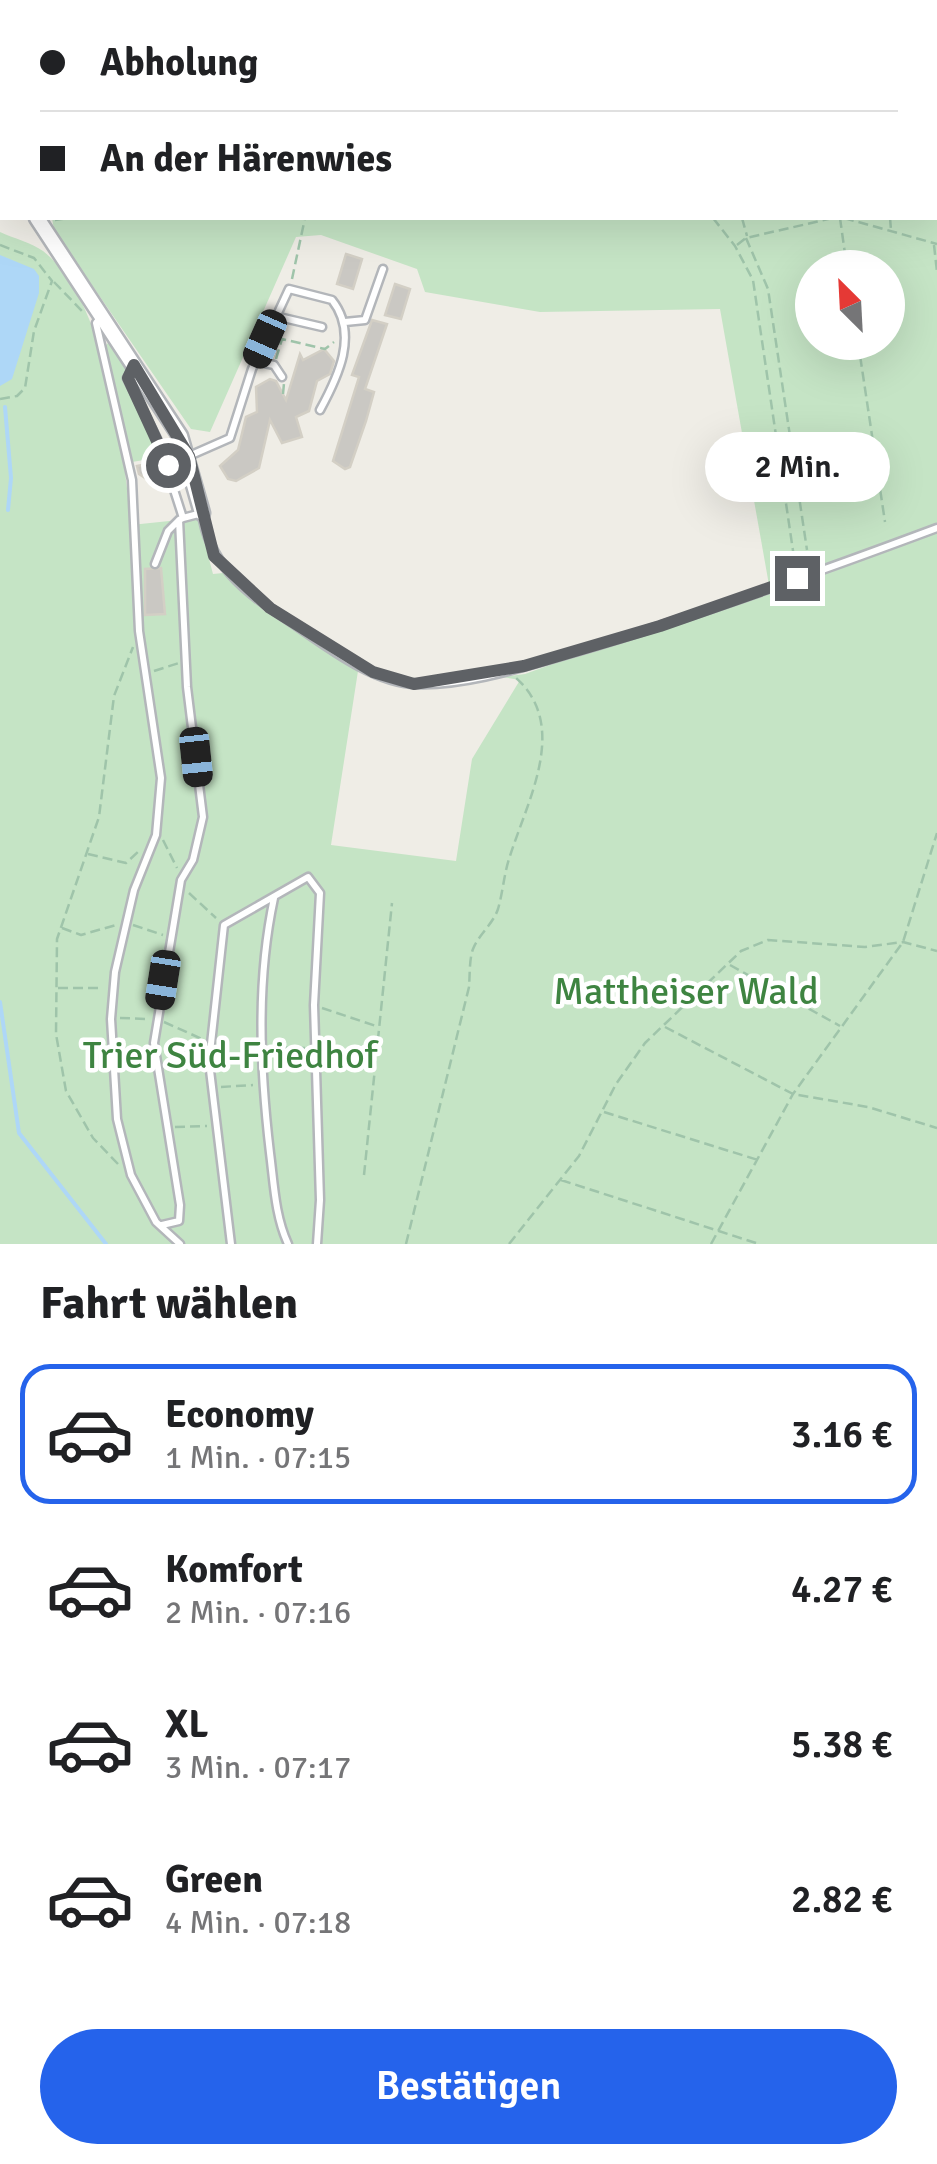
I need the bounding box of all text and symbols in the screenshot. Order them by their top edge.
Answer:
text: Abholung [100,39,258,86]
text: An der Härenwies [100,135,392,182]
north arrow [795,250,905,360]
map controls [795,250,905,360]
car [239,305,291,373]
callout: 2 Min. [704,433,890,503]
route start [146,443,191,488]
text: 2 Min. [754,447,841,486]
route end [775,556,820,601]
car [178,726,214,788]
car [143,948,183,1012]
park label: Mattheiser Wald [553,968,819,1015]
park label: Trier Süd-Friedhof [83,1032,380,1079]
text: Fahrt wählen [40,1276,298,1331]
icon: car [45,1389,135,1479]
text: Economy [165,1391,314,1438]
text: 3.16 € [791,1411,892,1458]
text: 1 Min. · 07:15 [165,1438,351,1477]
icon: car [45,1544,135,1634]
text: Komfort [165,1546,303,1593]
text: 4.27 € [791,1566,892,1613]
text: 2 Min. · 07:16 [165,1593,351,1632]
icon: car [45,1699,135,1789]
text: XL [165,1701,208,1748]
text: 5.38 € [791,1721,892,1768]
text: 3 Min. · 07:17 [165,1748,351,1787]
icon: car [45,1854,135,1944]
text: Green [165,1856,263,1903]
text: 2.82 € [791,1876,892,1923]
text: 4 Min. · 07:18 [165,1903,351,1942]
button: Bestätigen [40,2029,897,2144]

